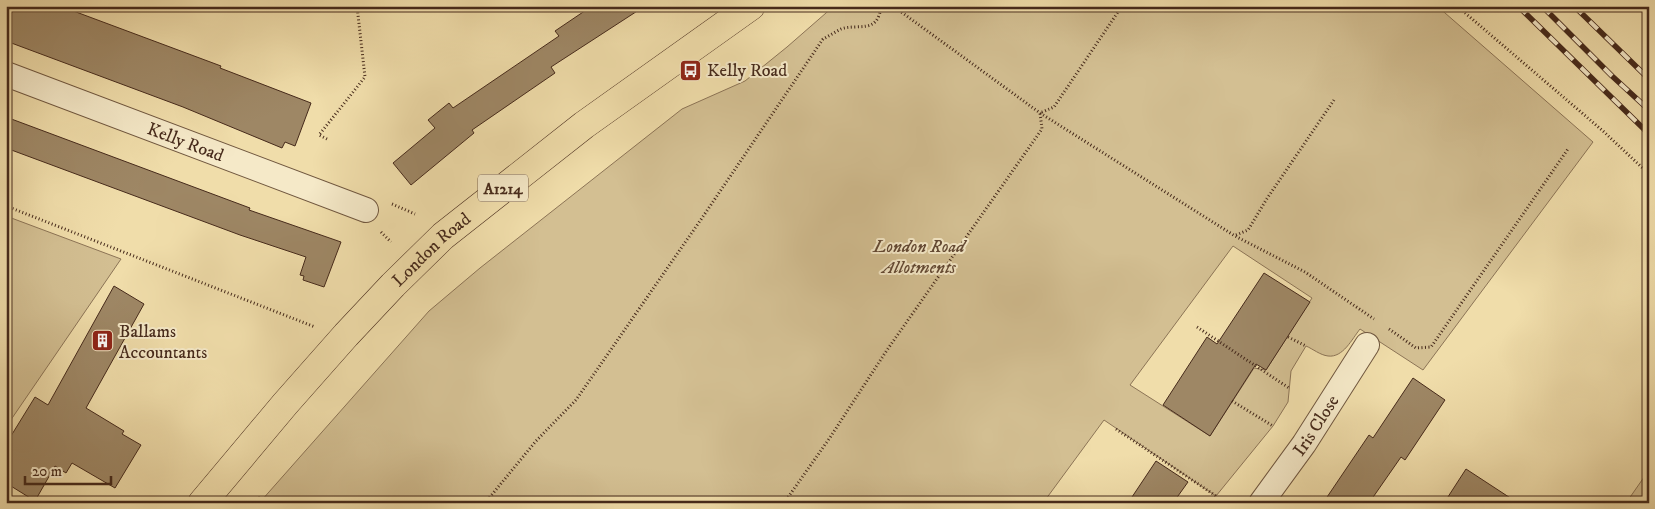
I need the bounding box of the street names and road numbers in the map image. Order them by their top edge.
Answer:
street label: Kelly Road [144,118,227,167]
road number: A1214 [478,174,528,202]
street label: London Road [388,208,475,292]
street label: Iris Close [1289,391,1344,461]

